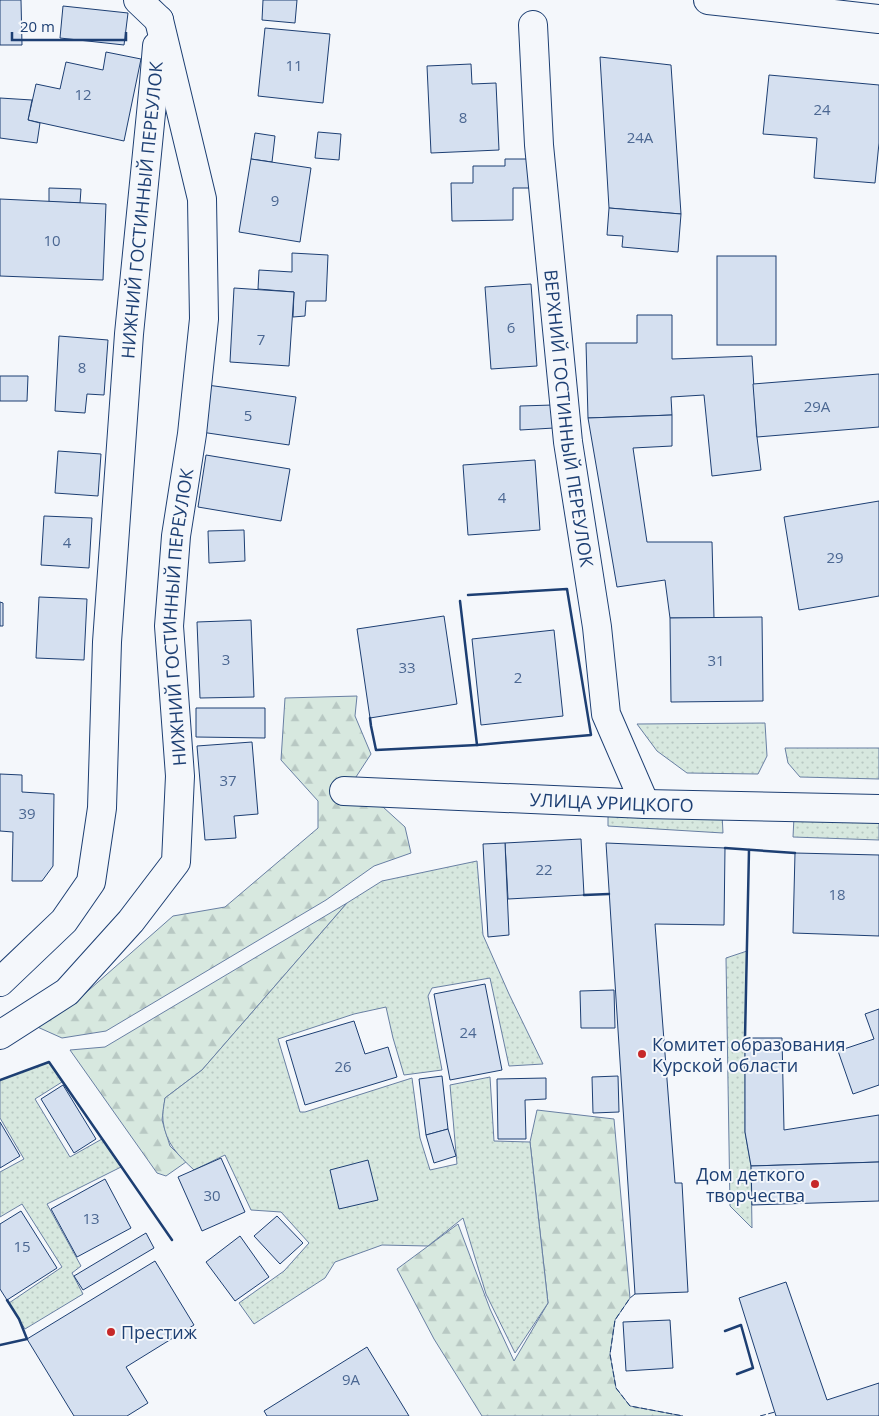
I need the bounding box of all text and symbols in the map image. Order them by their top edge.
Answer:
scale bar [12,10,126,42]
text: 20 m [20,16,55,36]
house number: 11 [285,55,303,75]
street label: НИЖНИЙ ГОСТИННЫЙ ПЕРЕУЛОК [115,60,168,360]
house number: 12 [74,84,92,104]
house number: 24 [813,99,831,119]
house number: 8 [459,107,467,127]
house number: 24А [627,127,654,147]
house number: 9 [271,190,279,210]
house number: 10 [43,230,61,250]
street label: ВЕРХНИЙ ГОСТИННЫЙ ПЕРЕУЛОК [539,268,599,569]
house number: 6 [507,317,515,337]
house number: 7 [257,329,265,349]
house number: 8 [78,357,86,377]
house number: 29А [804,396,831,416]
house number: 5 [244,405,252,425]
street label: НИЖНИЙ ГОСТИННЫЙ ПЕРЕУЛОК [157,467,198,767]
house number: 4 [498,487,507,507]
house number: 4 [63,532,72,552]
house number: 29 [826,547,844,567]
house number: 3 [222,649,230,669]
house number: 31 [707,650,725,670]
house number: 33 [398,657,416,677]
house number: 2 [514,667,522,687]
house number: 37 [219,770,237,790]
street label: УЛИЦА УРИЦКОГО [529,787,694,817]
house number: 39 [18,803,36,823]
house number: 22 [535,859,553,879]
house number: 18 [828,884,846,904]
house number: 24 [459,1022,477,1042]
place label: Комитет образования Курской области [652,1032,845,1077]
marker: Комитет образования Курской области [636,1048,648,1060]
house number: 26 [334,1056,352,1076]
place label: Дом деткого творчества [696,1162,805,1207]
marker: Дом деткого творчества [809,1178,821,1190]
house number: 30 [203,1185,221,1205]
house number: 13 [82,1208,100,1228]
house number: 15 [13,1236,31,1256]
place label: Престиж [121,1320,198,1344]
marker: Престиж [105,1326,117,1338]
house number: 9А [342,1369,361,1389]

